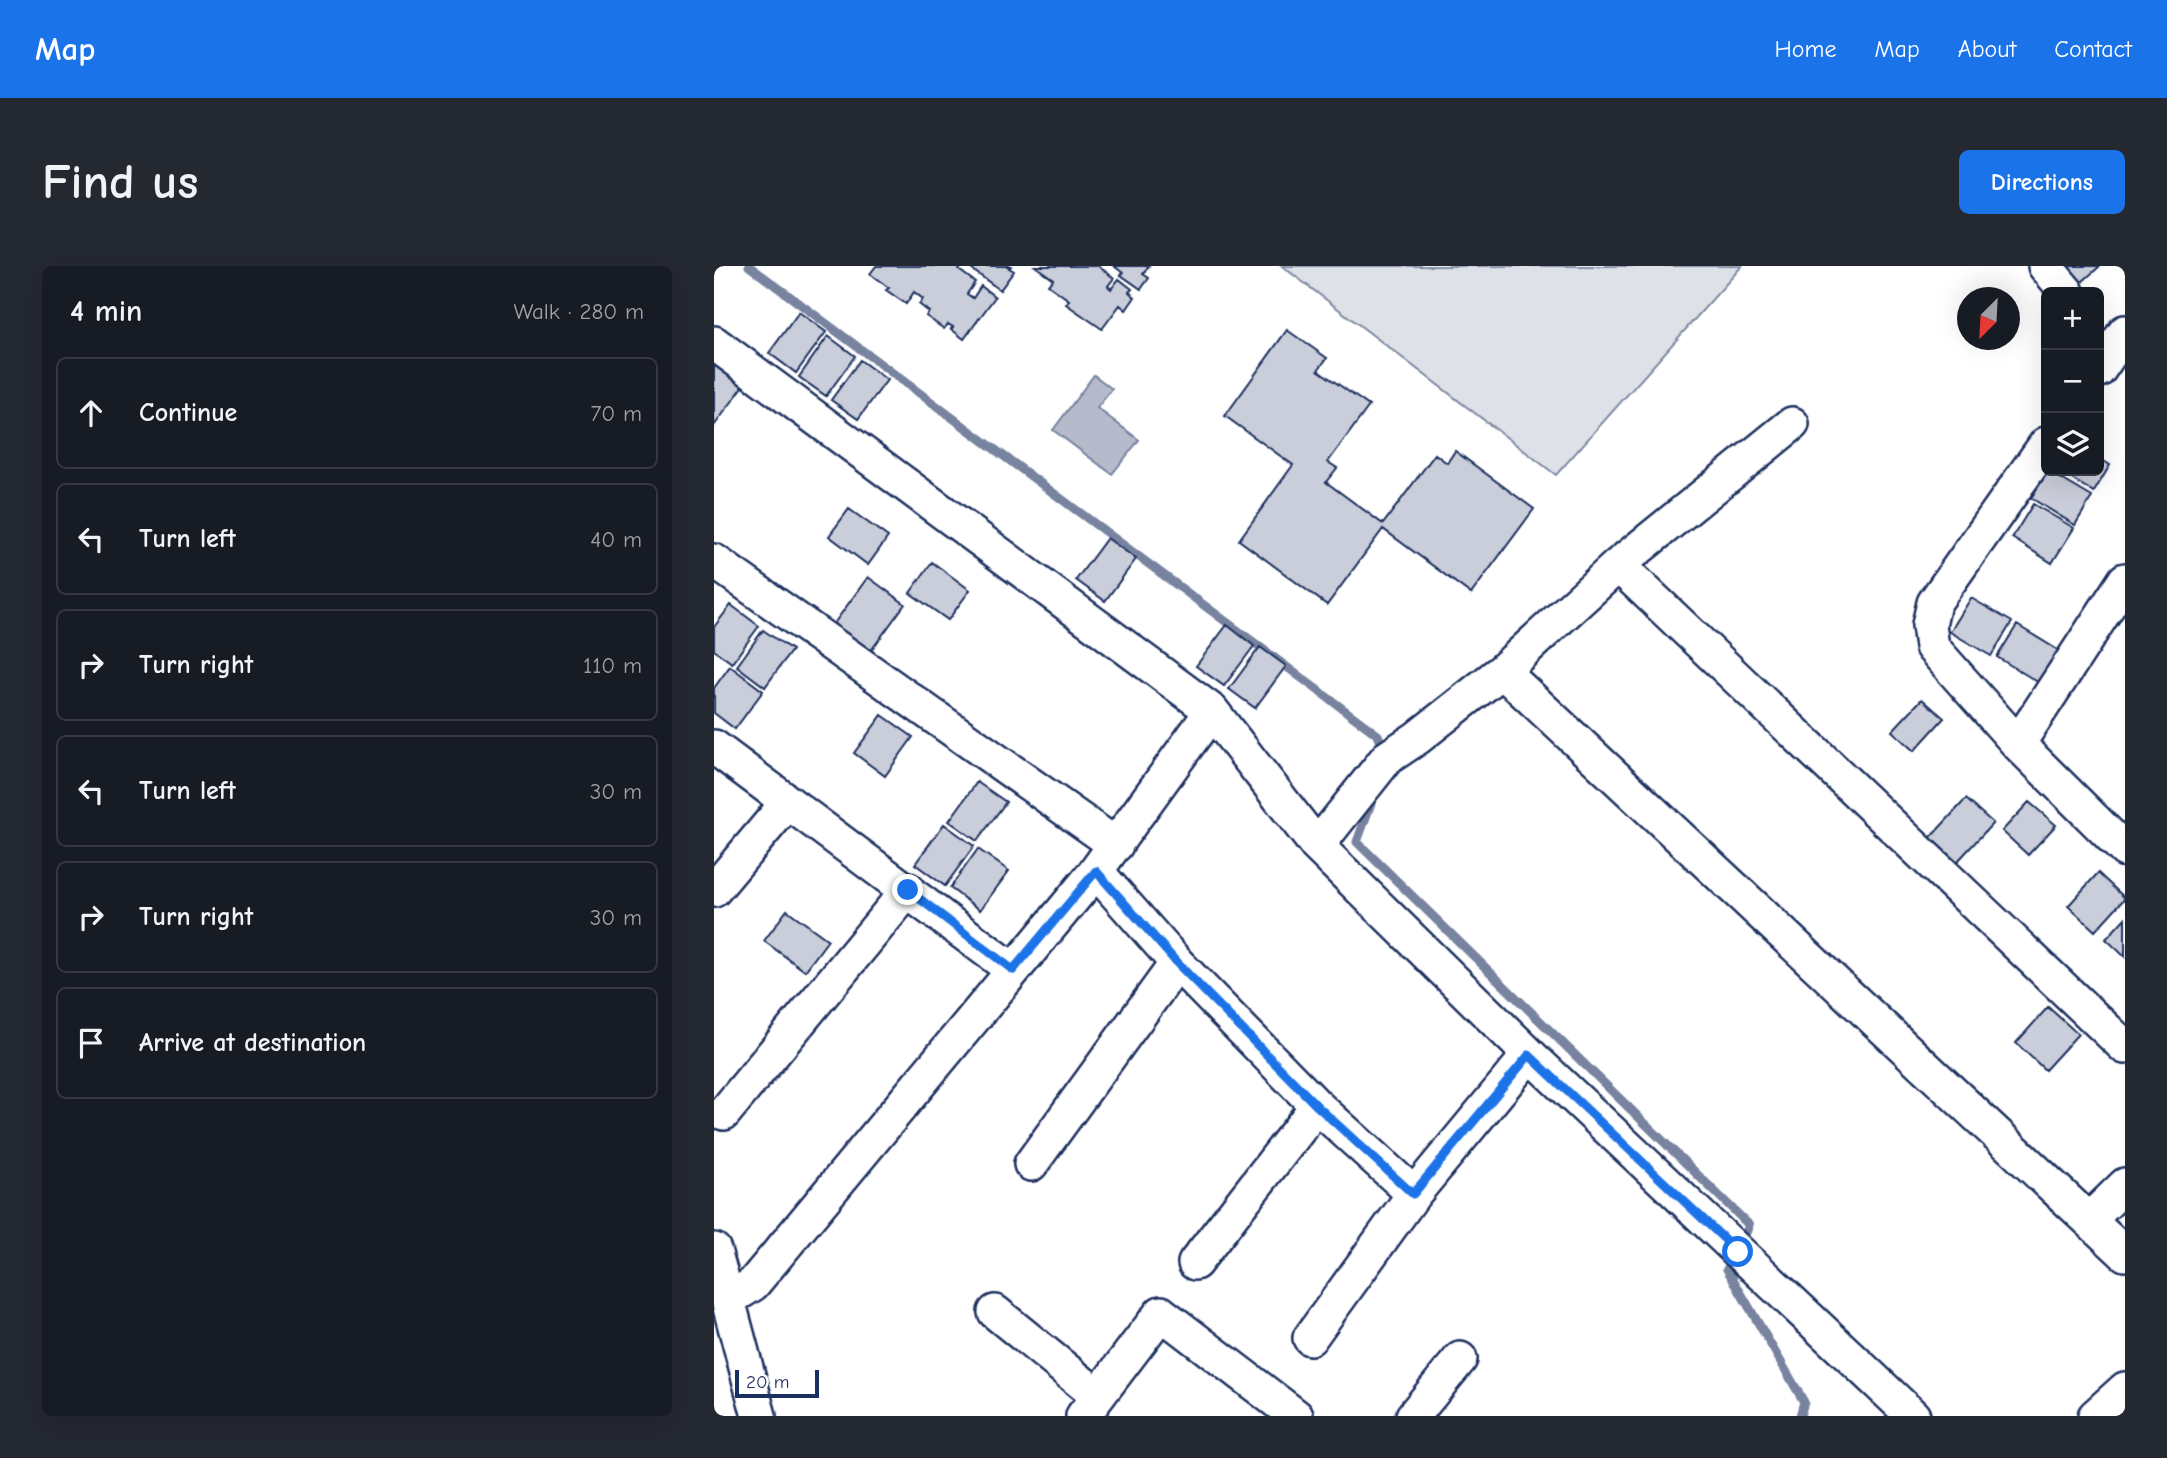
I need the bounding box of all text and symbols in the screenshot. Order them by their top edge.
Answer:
text: Map [35,30,96,68]
text: Home [1775,35,1836,63]
text: Map [1874,35,1920,63]
text: About [1958,35,2016,63]
text: Contact [2054,35,2132,63]
button: Directions [1959,150,2125,214]
text: Find us [42,154,198,210]
north arrow [1957,287,2020,350]
map controls [2041,287,2104,476]
button: + [2041,287,2104,350]
text: 4 min [70,294,142,329]
text: Walk · 280 m [514,298,644,325]
button: − [2041,350,2104,413]
icon: ahead [72,394,110,432]
text: Continue [139,398,237,428]
text: 70 m [590,400,642,427]
button: layers [2041,413,2104,476]
icon: left [72,520,110,558]
text: Turn left [139,524,236,554]
text: 40 m [590,526,642,553]
icon: right [72,646,110,684]
text: Turn right [139,650,253,680]
text: 110 m [583,652,642,679]
icon: left [72,772,110,810]
text: Turn left [139,776,236,806]
text: 30 m [590,778,642,805]
route end [892,874,923,905]
icon: right [72,898,110,936]
text: Turn right [139,902,253,932]
text: 30 m [590,904,642,931]
icon: arrive [72,1024,110,1062]
text: Arrive at destination [139,1028,366,1058]
route start [1722,1236,1753,1267]
scale bar [735,1367,819,1399]
text: 20 m [746,1371,790,1393]

